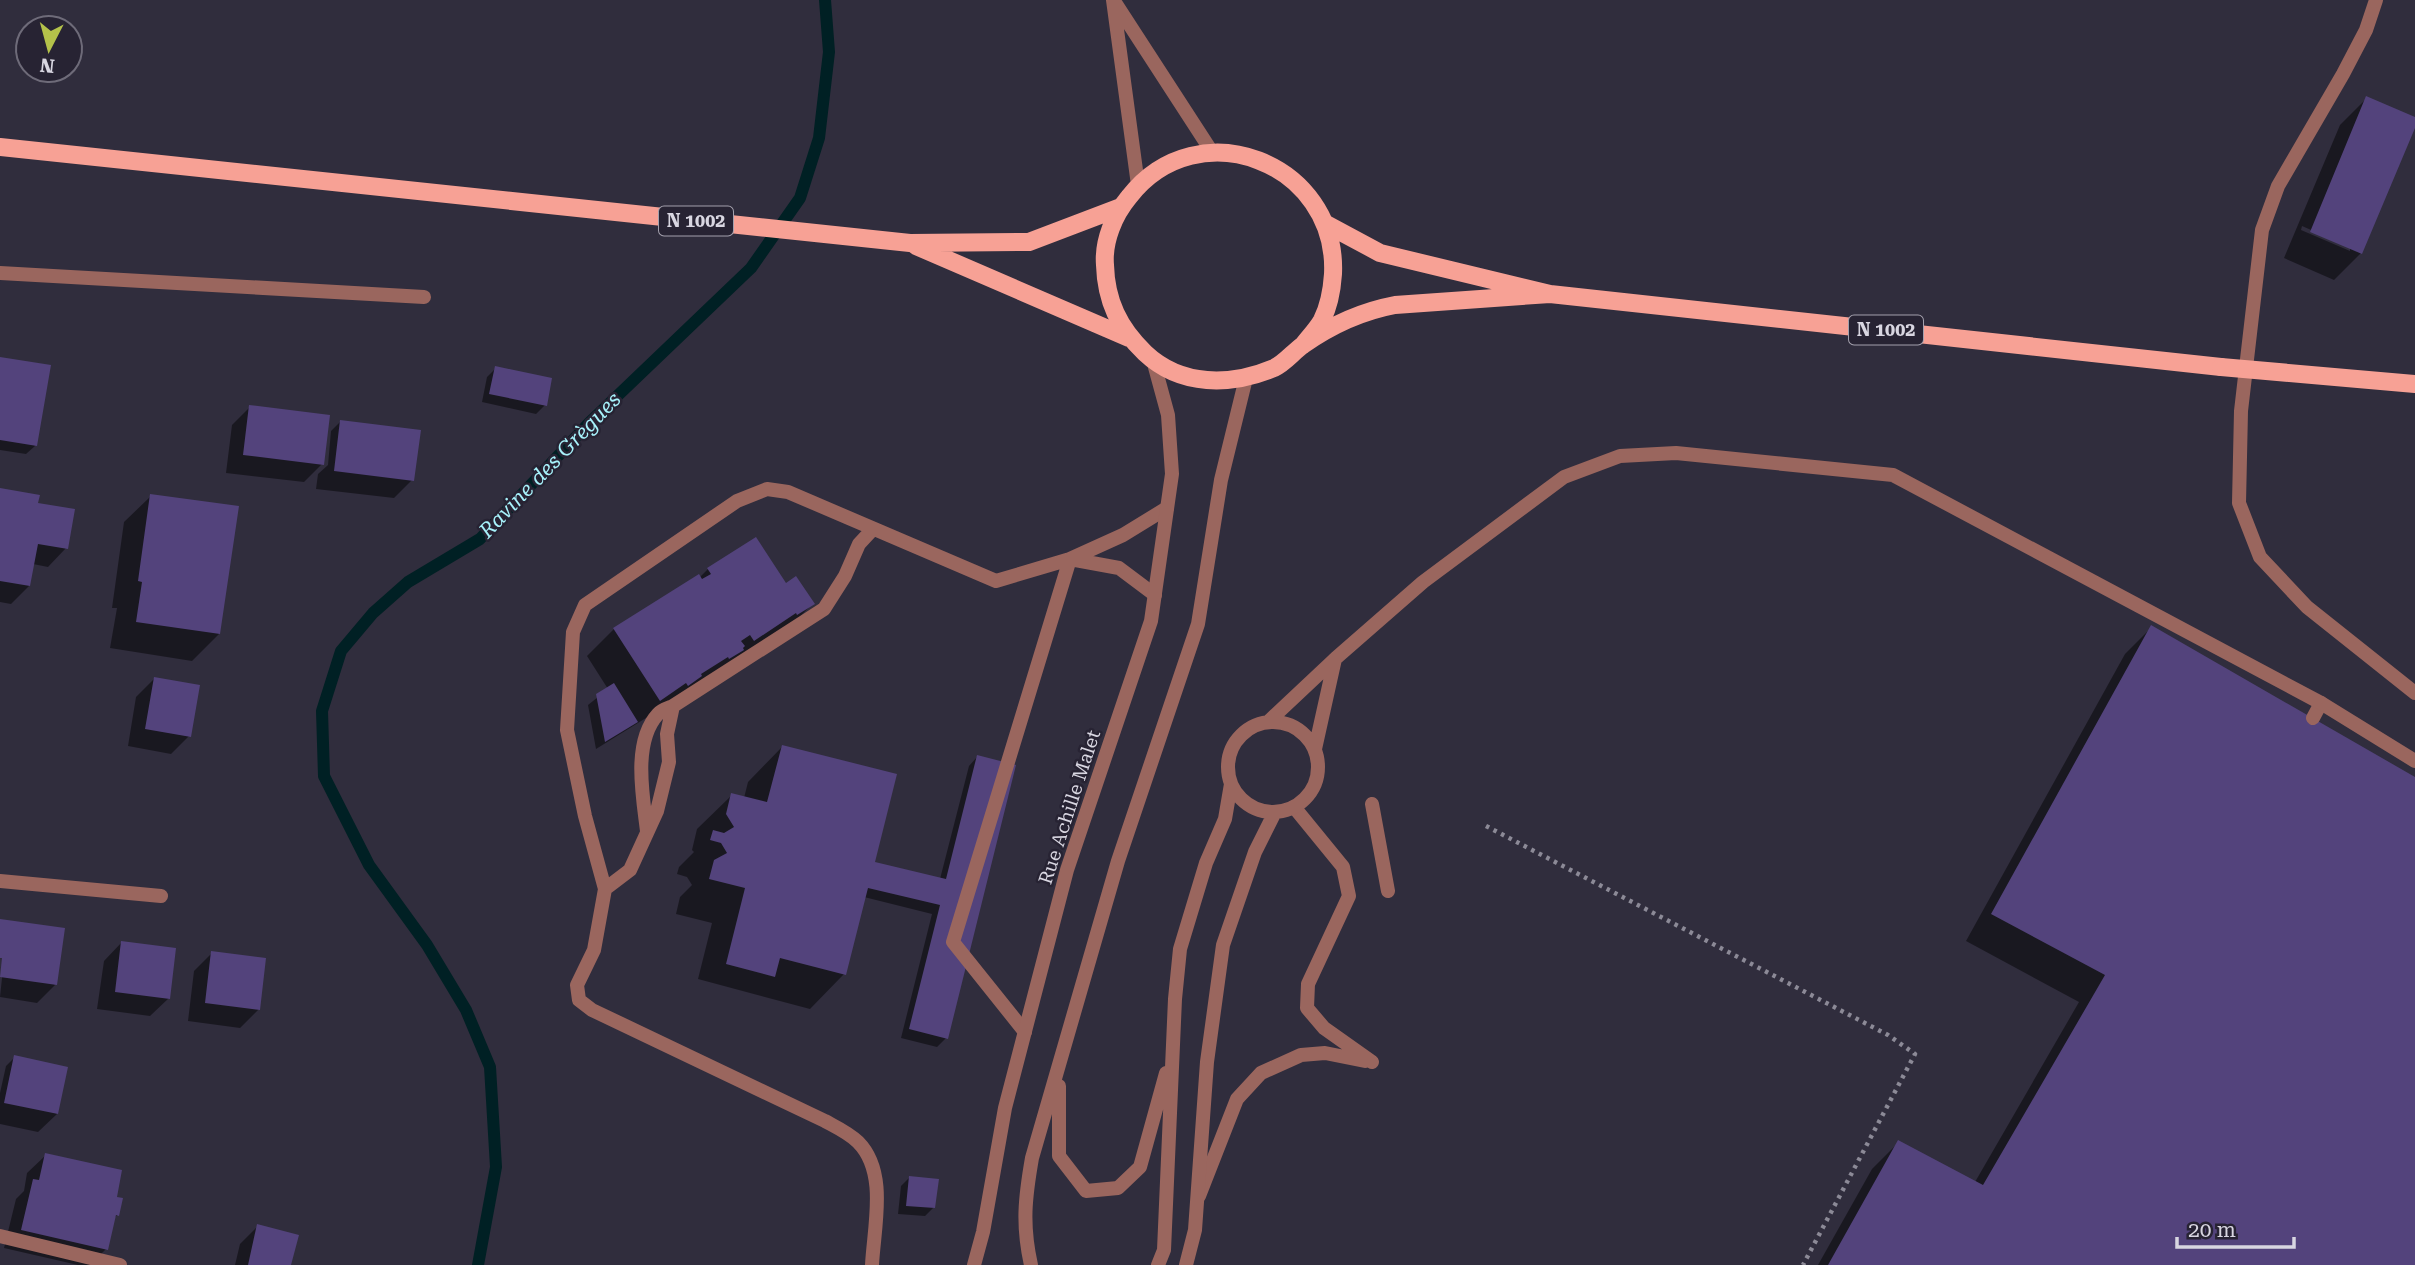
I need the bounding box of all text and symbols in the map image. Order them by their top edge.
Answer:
north arrow [14,14,84,84]
text: N [38,53,56,78]
road number: N 1002 [659,206,733,236]
road number: N 1002 [1849,316,1923,344]
water label: Ravine des Grègues [474,387,626,544]
street label: Rue Achille Malet [1034,727,1105,887]
scale bar [2177,1206,2294,1250]
text: 20 m [2188,1218,2236,1242]

